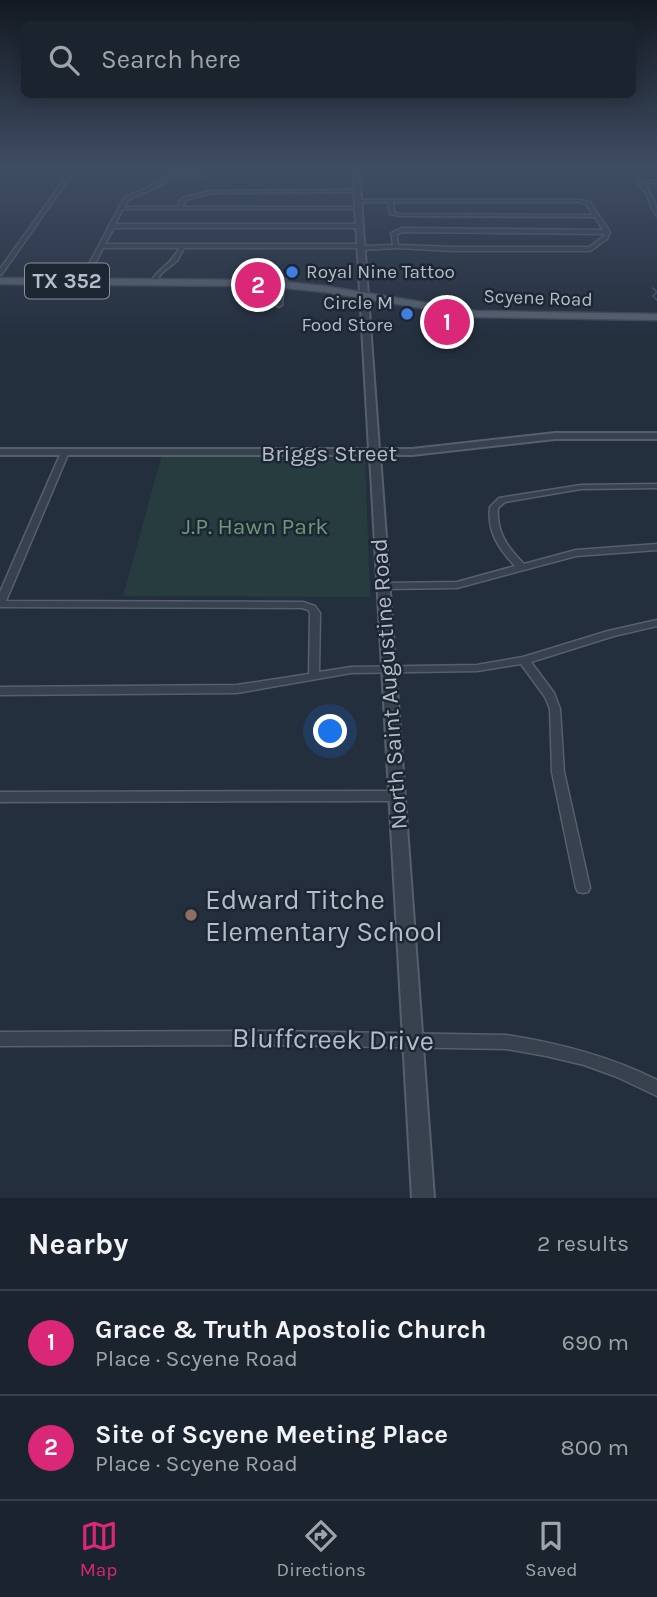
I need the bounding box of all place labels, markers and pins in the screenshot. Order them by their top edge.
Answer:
pin: 2 [235,259,281,311]
place label: Royal Nine Tattoo [306,261,455,283]
marker: Royal Nine Tattoo [284,264,300,280]
place label: Circle M Food Store [301,292,393,336]
pin: 1 [424,296,470,348]
marker: Circle M Food Store [399,306,415,322]
place label: Edward Titche Elementary School [205,883,443,948]
marker: Edward Titche Elementary School [183,907,199,923]

